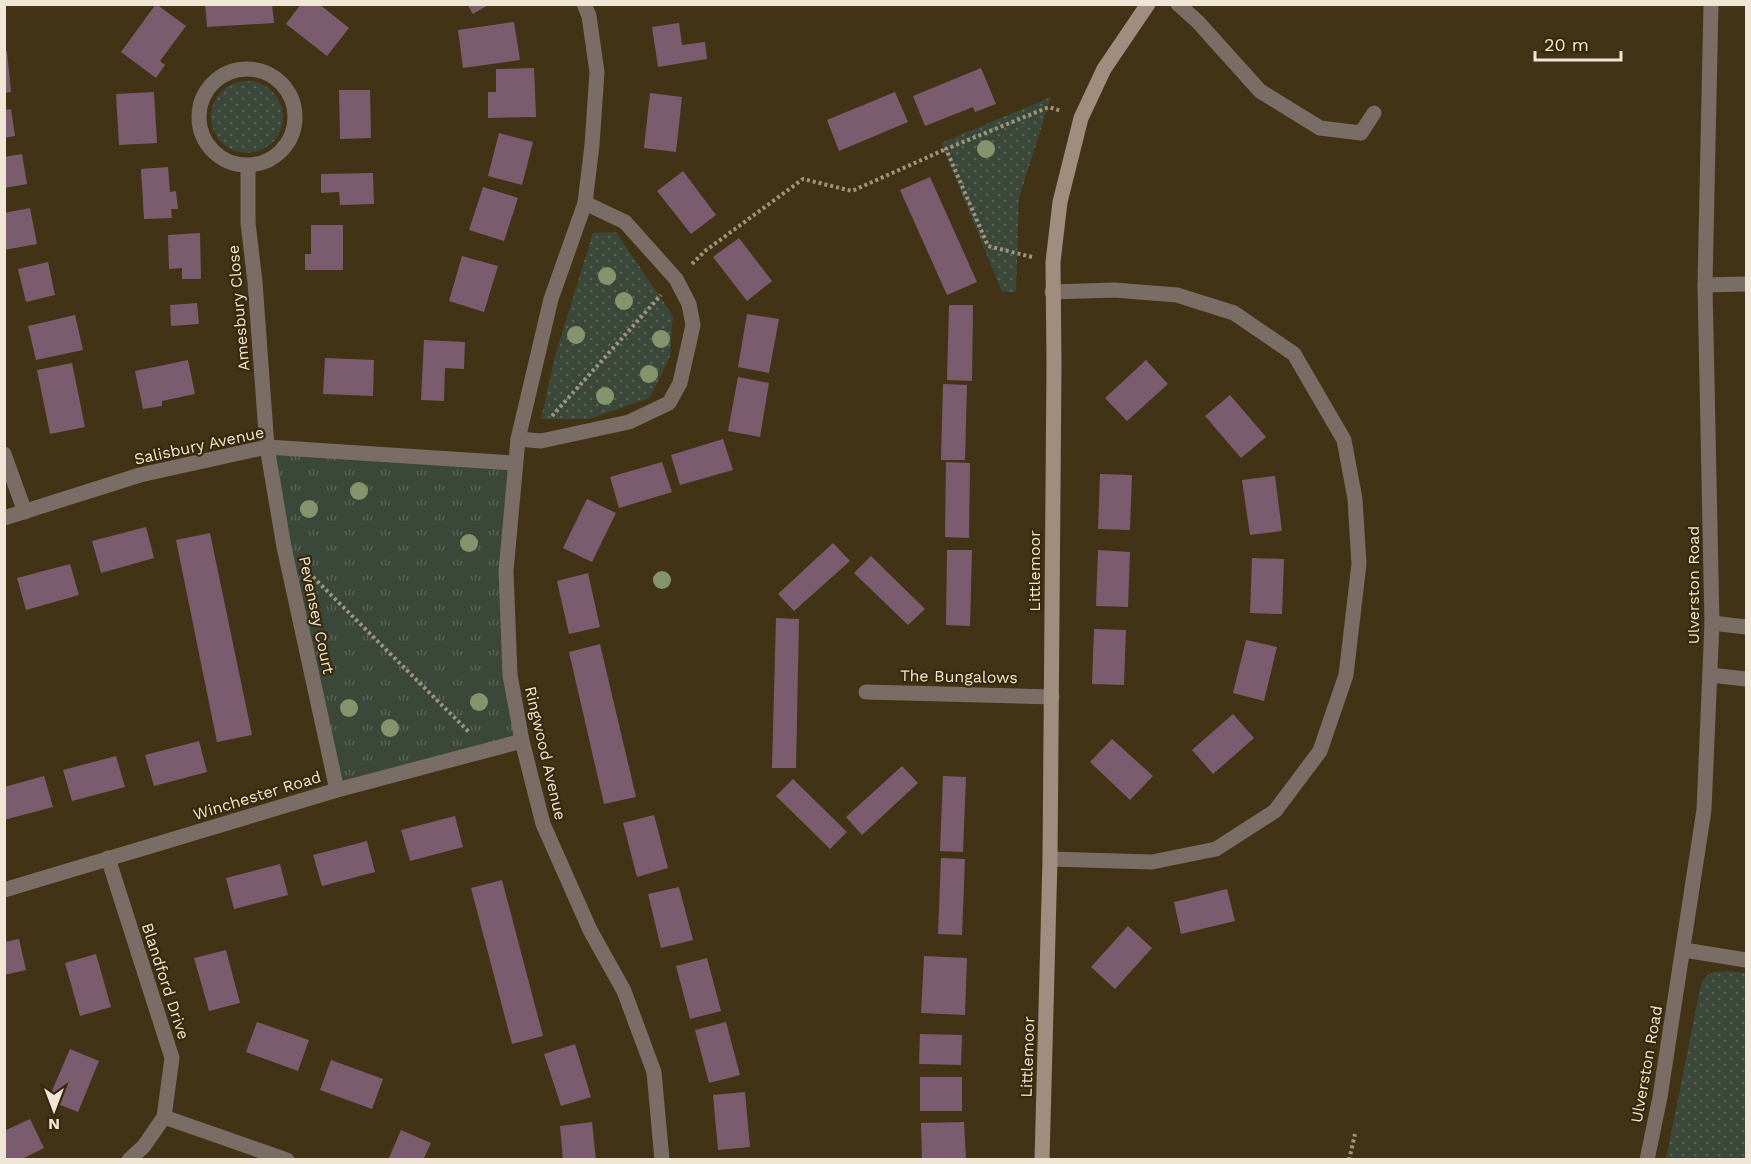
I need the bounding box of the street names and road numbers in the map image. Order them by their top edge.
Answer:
street label: Amesbury Close [224,244,253,372]
street label: Salisbury Avenue [132,422,266,469]
street label: Ulverston Road [1684,526,1703,644]
street label: Littlemoor [1025,530,1044,612]
street label: Pevensey Court [295,555,338,676]
street label: The Bungalows [900,666,1018,687]
street label: Ringwood Avenue [521,684,570,822]
street label: Winchester Road [191,767,323,824]
street label: Blandford Drive [138,920,193,1042]
street label: Ulverston Road [1627,1004,1666,1124]
street label: Littlemoor [1017,1016,1038,1098]

